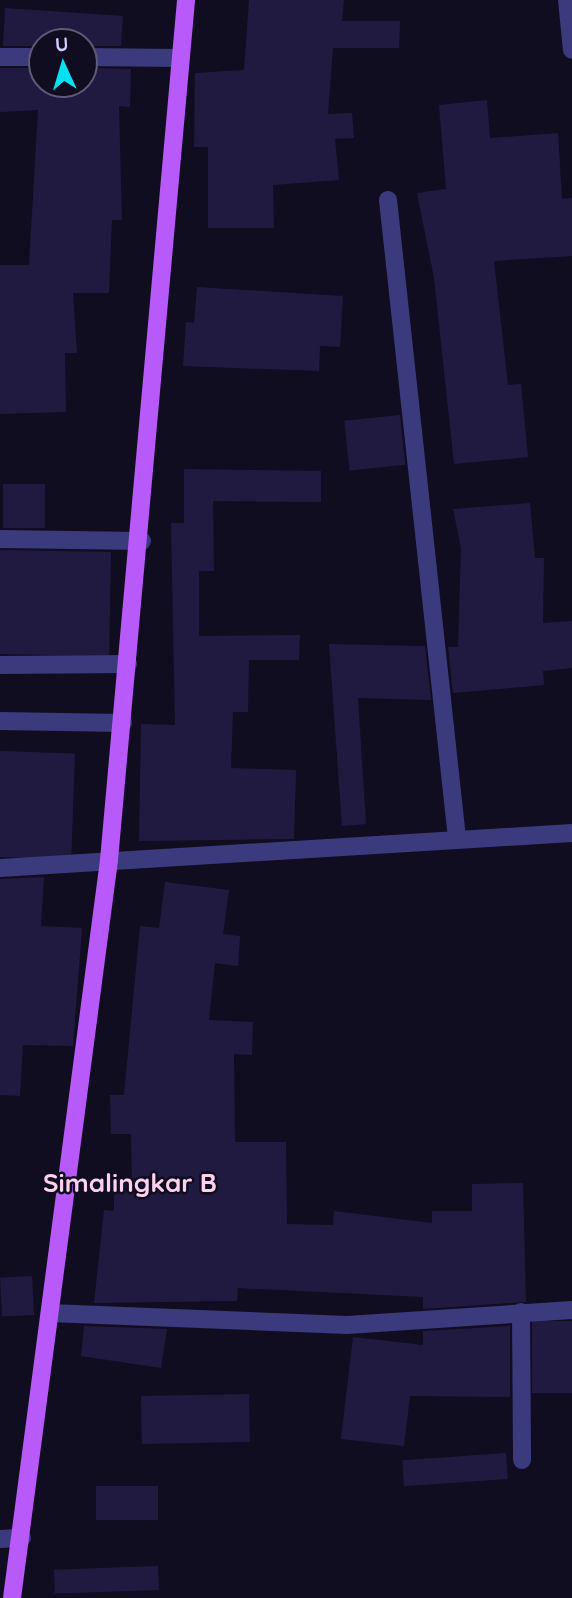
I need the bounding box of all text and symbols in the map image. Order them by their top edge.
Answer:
north arrow [28,28,98,98]
text: U [54,32,69,56]
district label: Simalingkar B [43,1167,217,1199]

